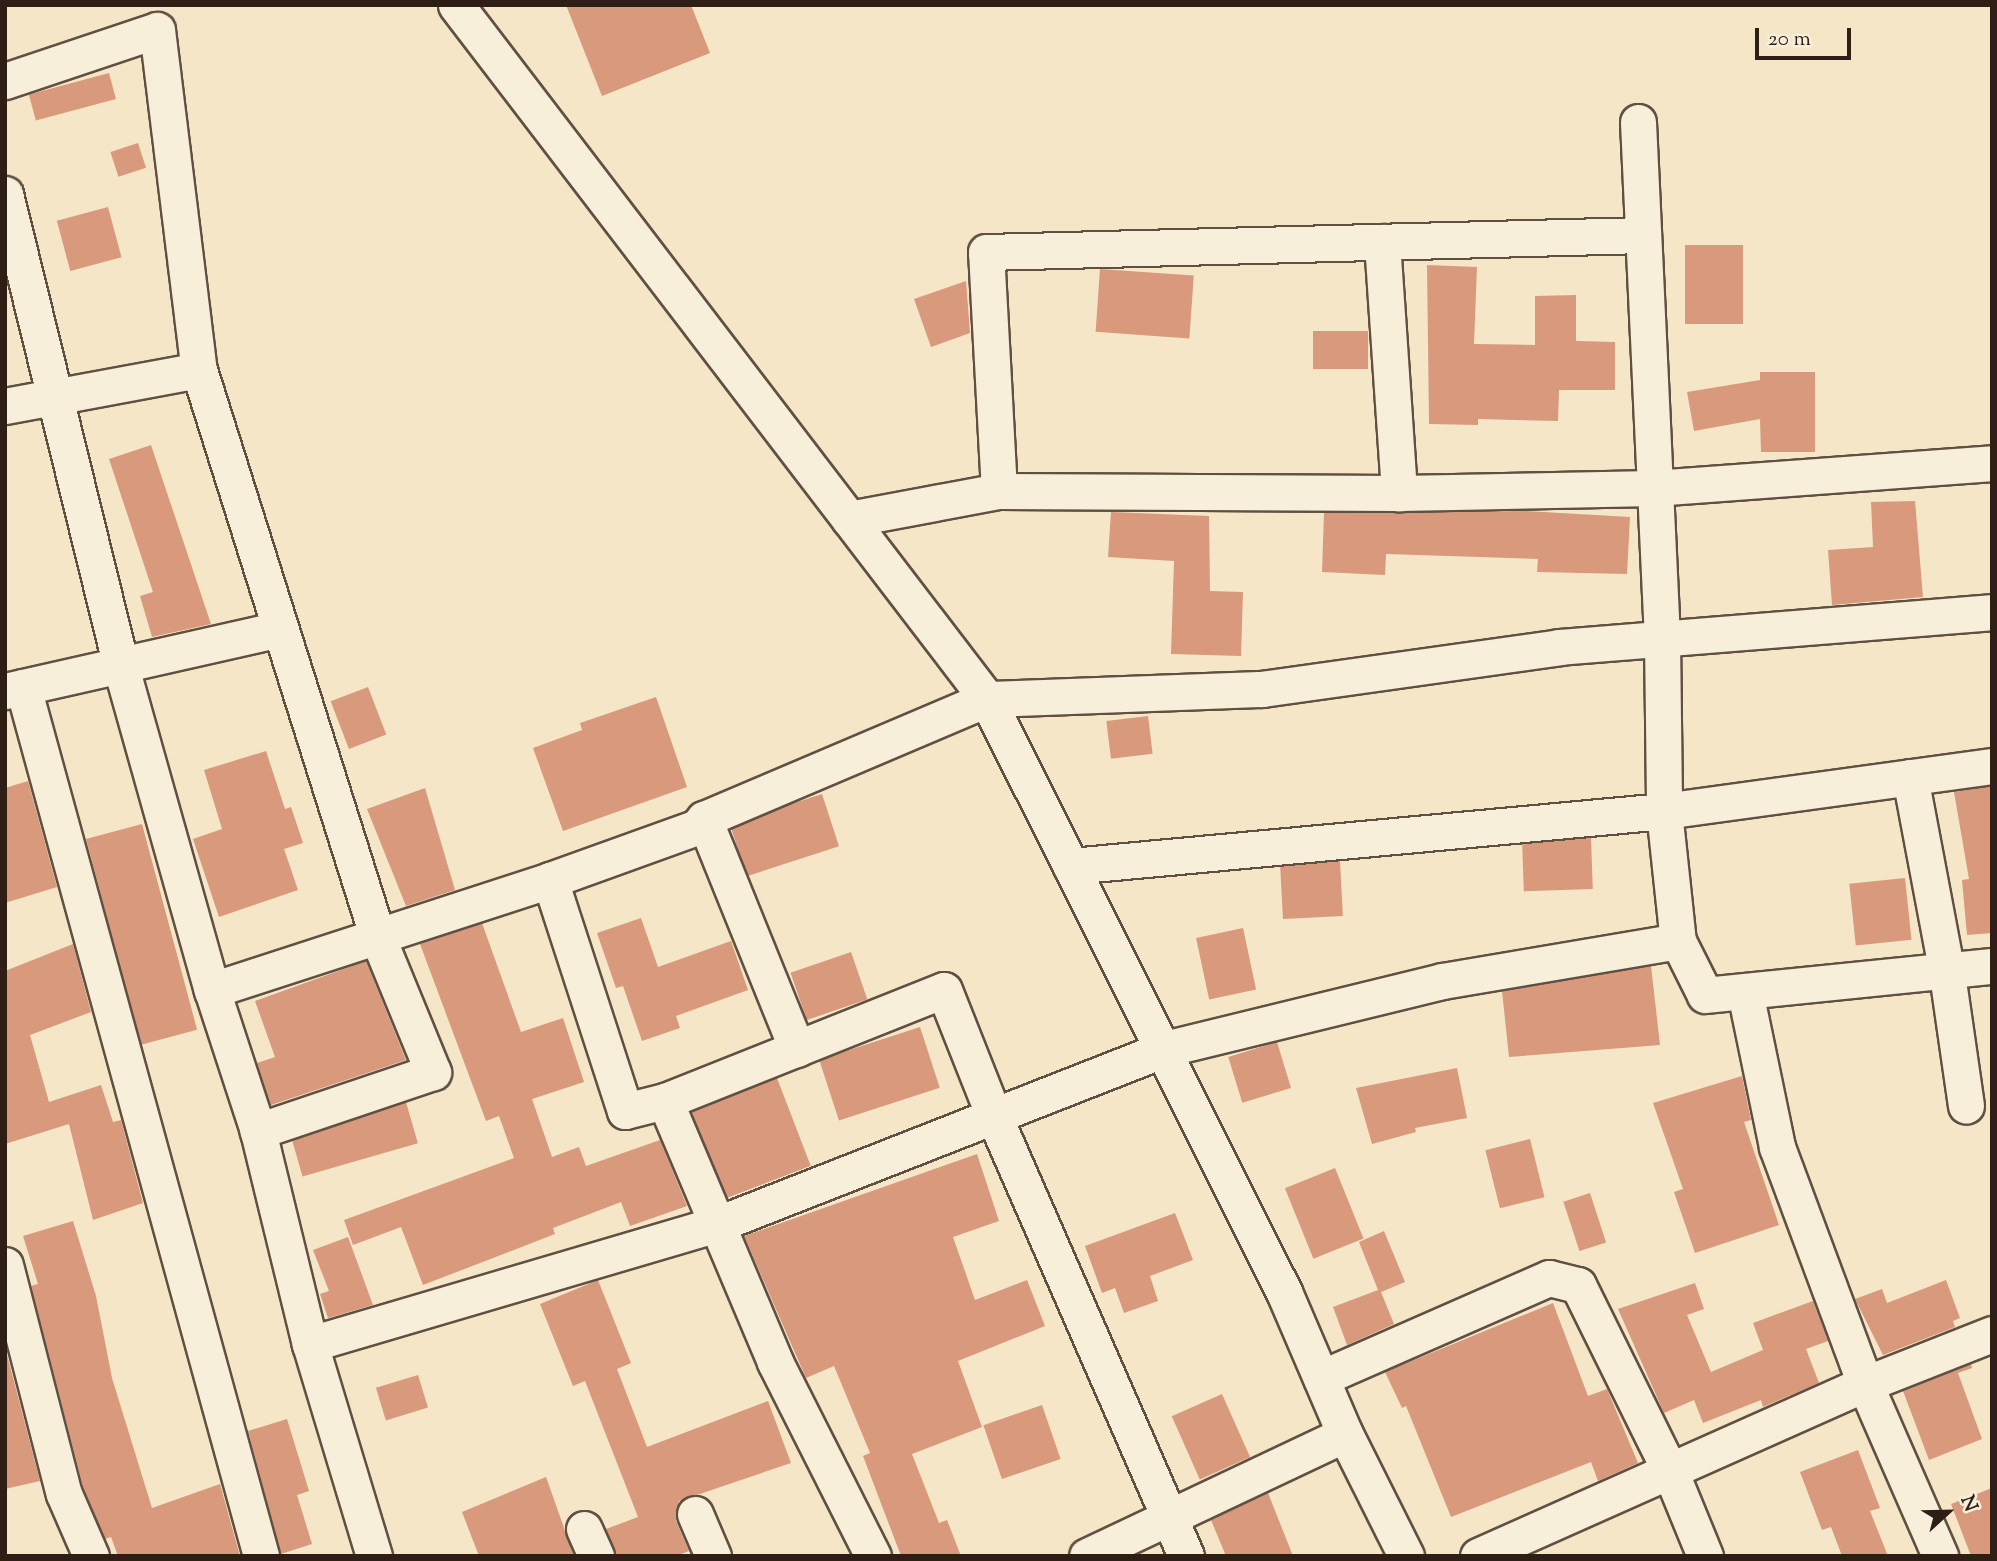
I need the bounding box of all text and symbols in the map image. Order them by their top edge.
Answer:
scale bar [1759,14,1855,58]
text: 20 m [1768,25,1811,55]
north arrow [1913,1477,1983,1547]
text: N [1953,1492,1983,1516]

